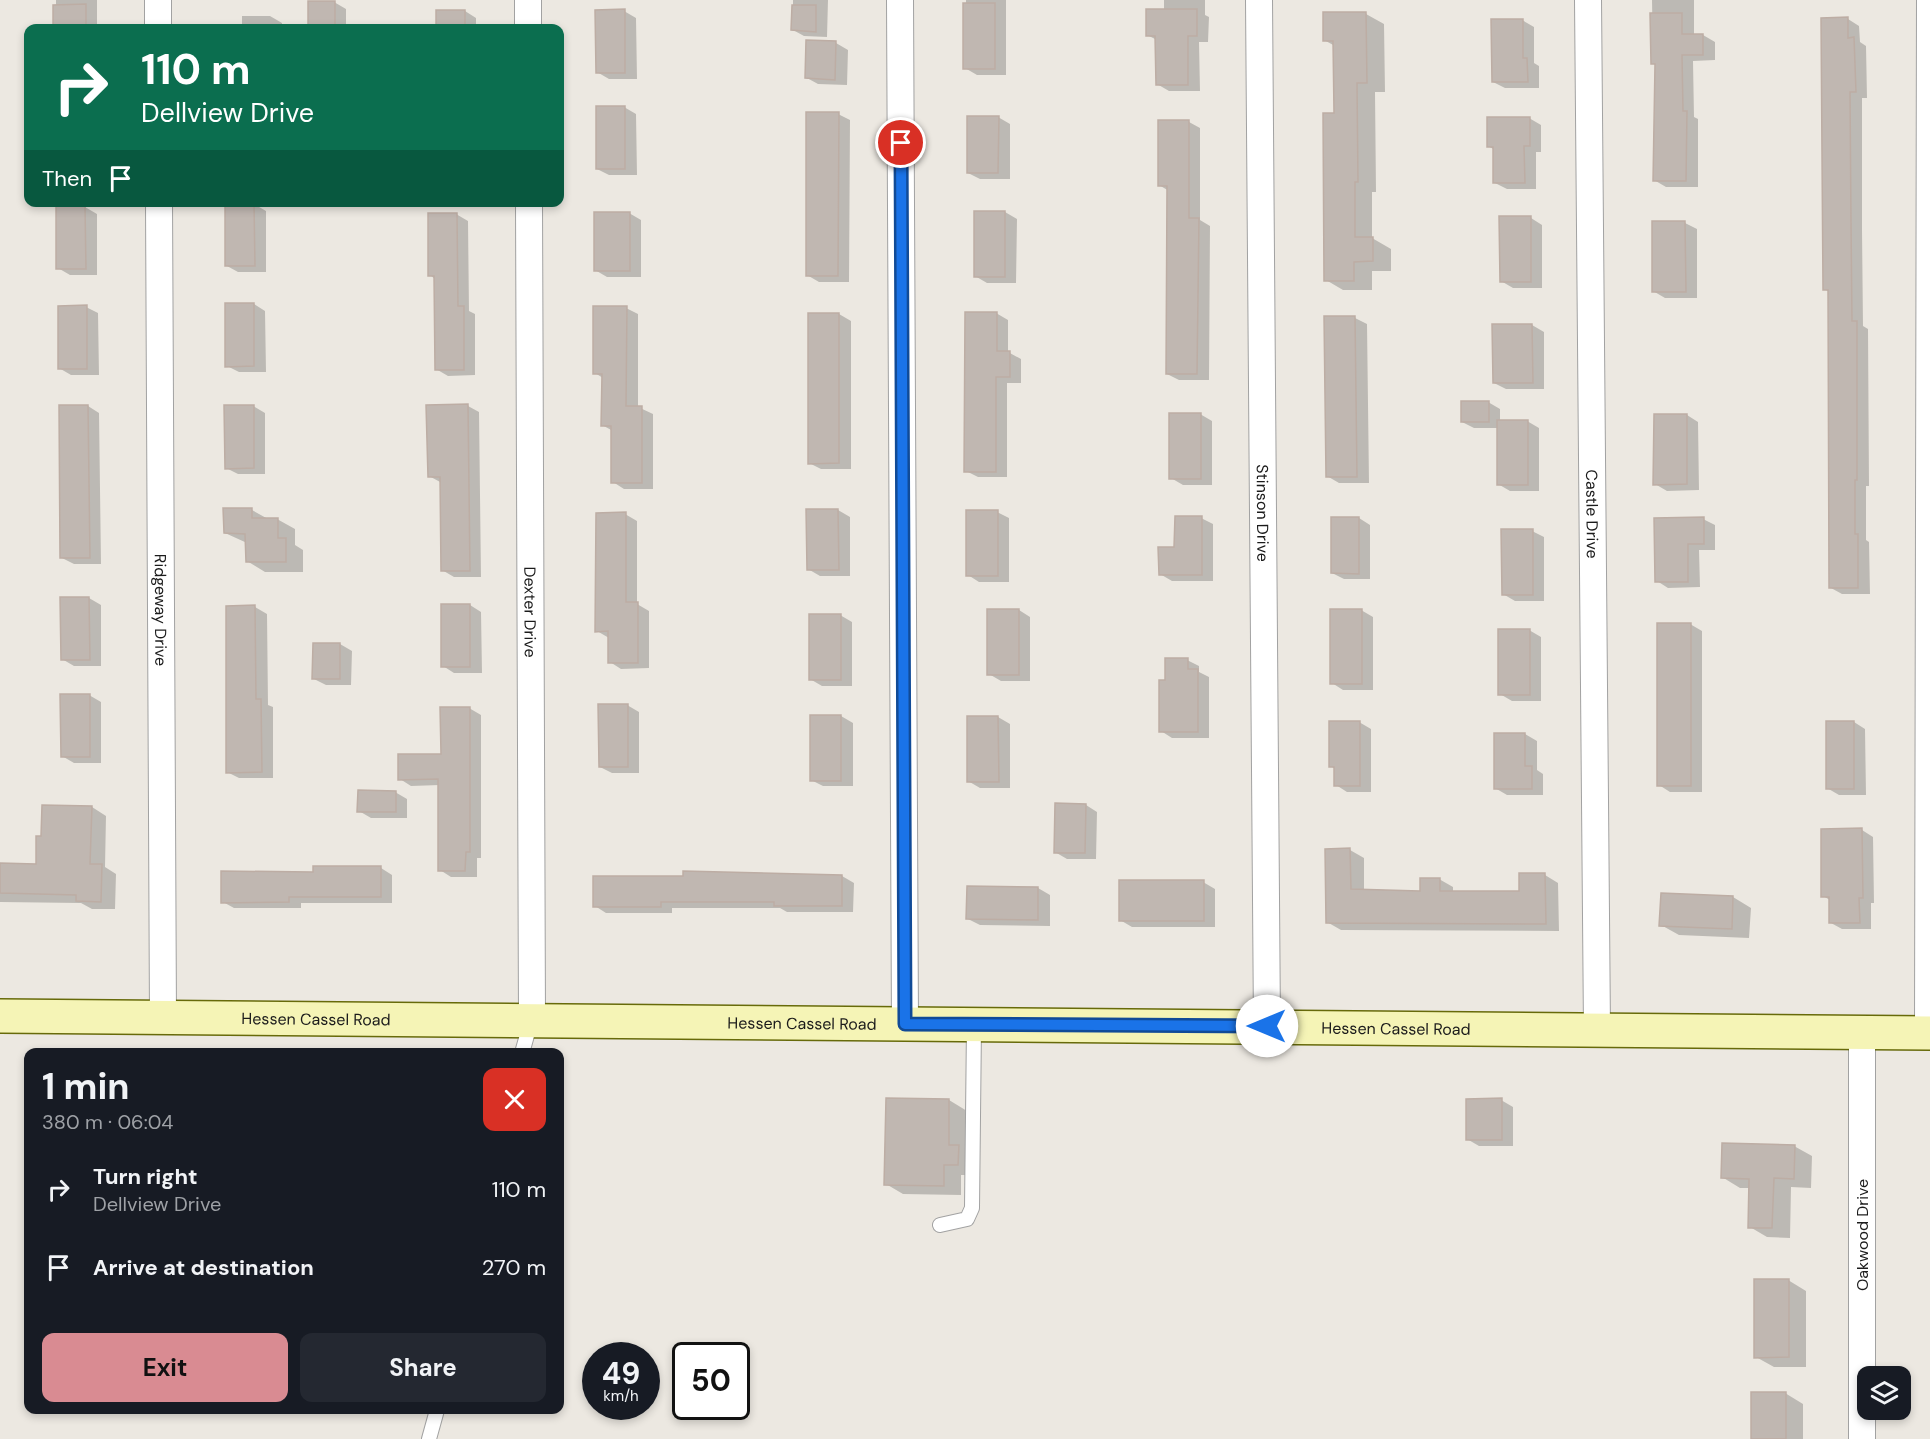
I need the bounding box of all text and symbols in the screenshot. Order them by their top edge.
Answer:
text: 110 m [141,42,251,97]
icon: right [42,48,120,126]
text: Dellview Drive [141,95,314,130]
pin [875,117,926,168]
icon: arrive [884,126,917,159]
icon: arrive [104,162,137,195]
text: Then [42,164,92,193]
street label: Stinson Drive [1252,464,1273,562]
street label: Castle Drive [1581,469,1603,559]
street label: Ridgeway Drive [150,554,171,666]
street label: Dexter Drive [519,566,541,658]
position arrow [1235,994,1299,1058]
street label: Hessen Cassel Road [241,1008,391,1030]
street label: Hessen Cassel Road [727,1012,877,1035]
street label: Hessen Cassel Road [1321,1018,1471,1040]
text: 1 min [42,1063,130,1110]
button: close [483,1068,546,1131]
text: 380 m · 06:04 [42,1109,174,1135]
text: Turn right [93,1162,198,1191]
icon: right [42,1173,75,1206]
text: 110 m [492,1175,546,1204]
street label: Oakwood Drive [1852,1179,1873,1291]
text: Dellview Drive [93,1191,221,1217]
icon: arrive [42,1251,75,1284]
text: Arrive at destination [93,1253,314,1282]
text: 270 m [482,1253,546,1282]
button: Exit [42,1333,288,1402]
button: Share [300,1333,546,1402]
speed limit sign: 50 [672,1342,750,1420]
text: 49 [602,1354,640,1393]
map controls [1857,1366,1911,1420]
button: layers [1857,1366,1911,1420]
text: km/h [603,1386,639,1406]

